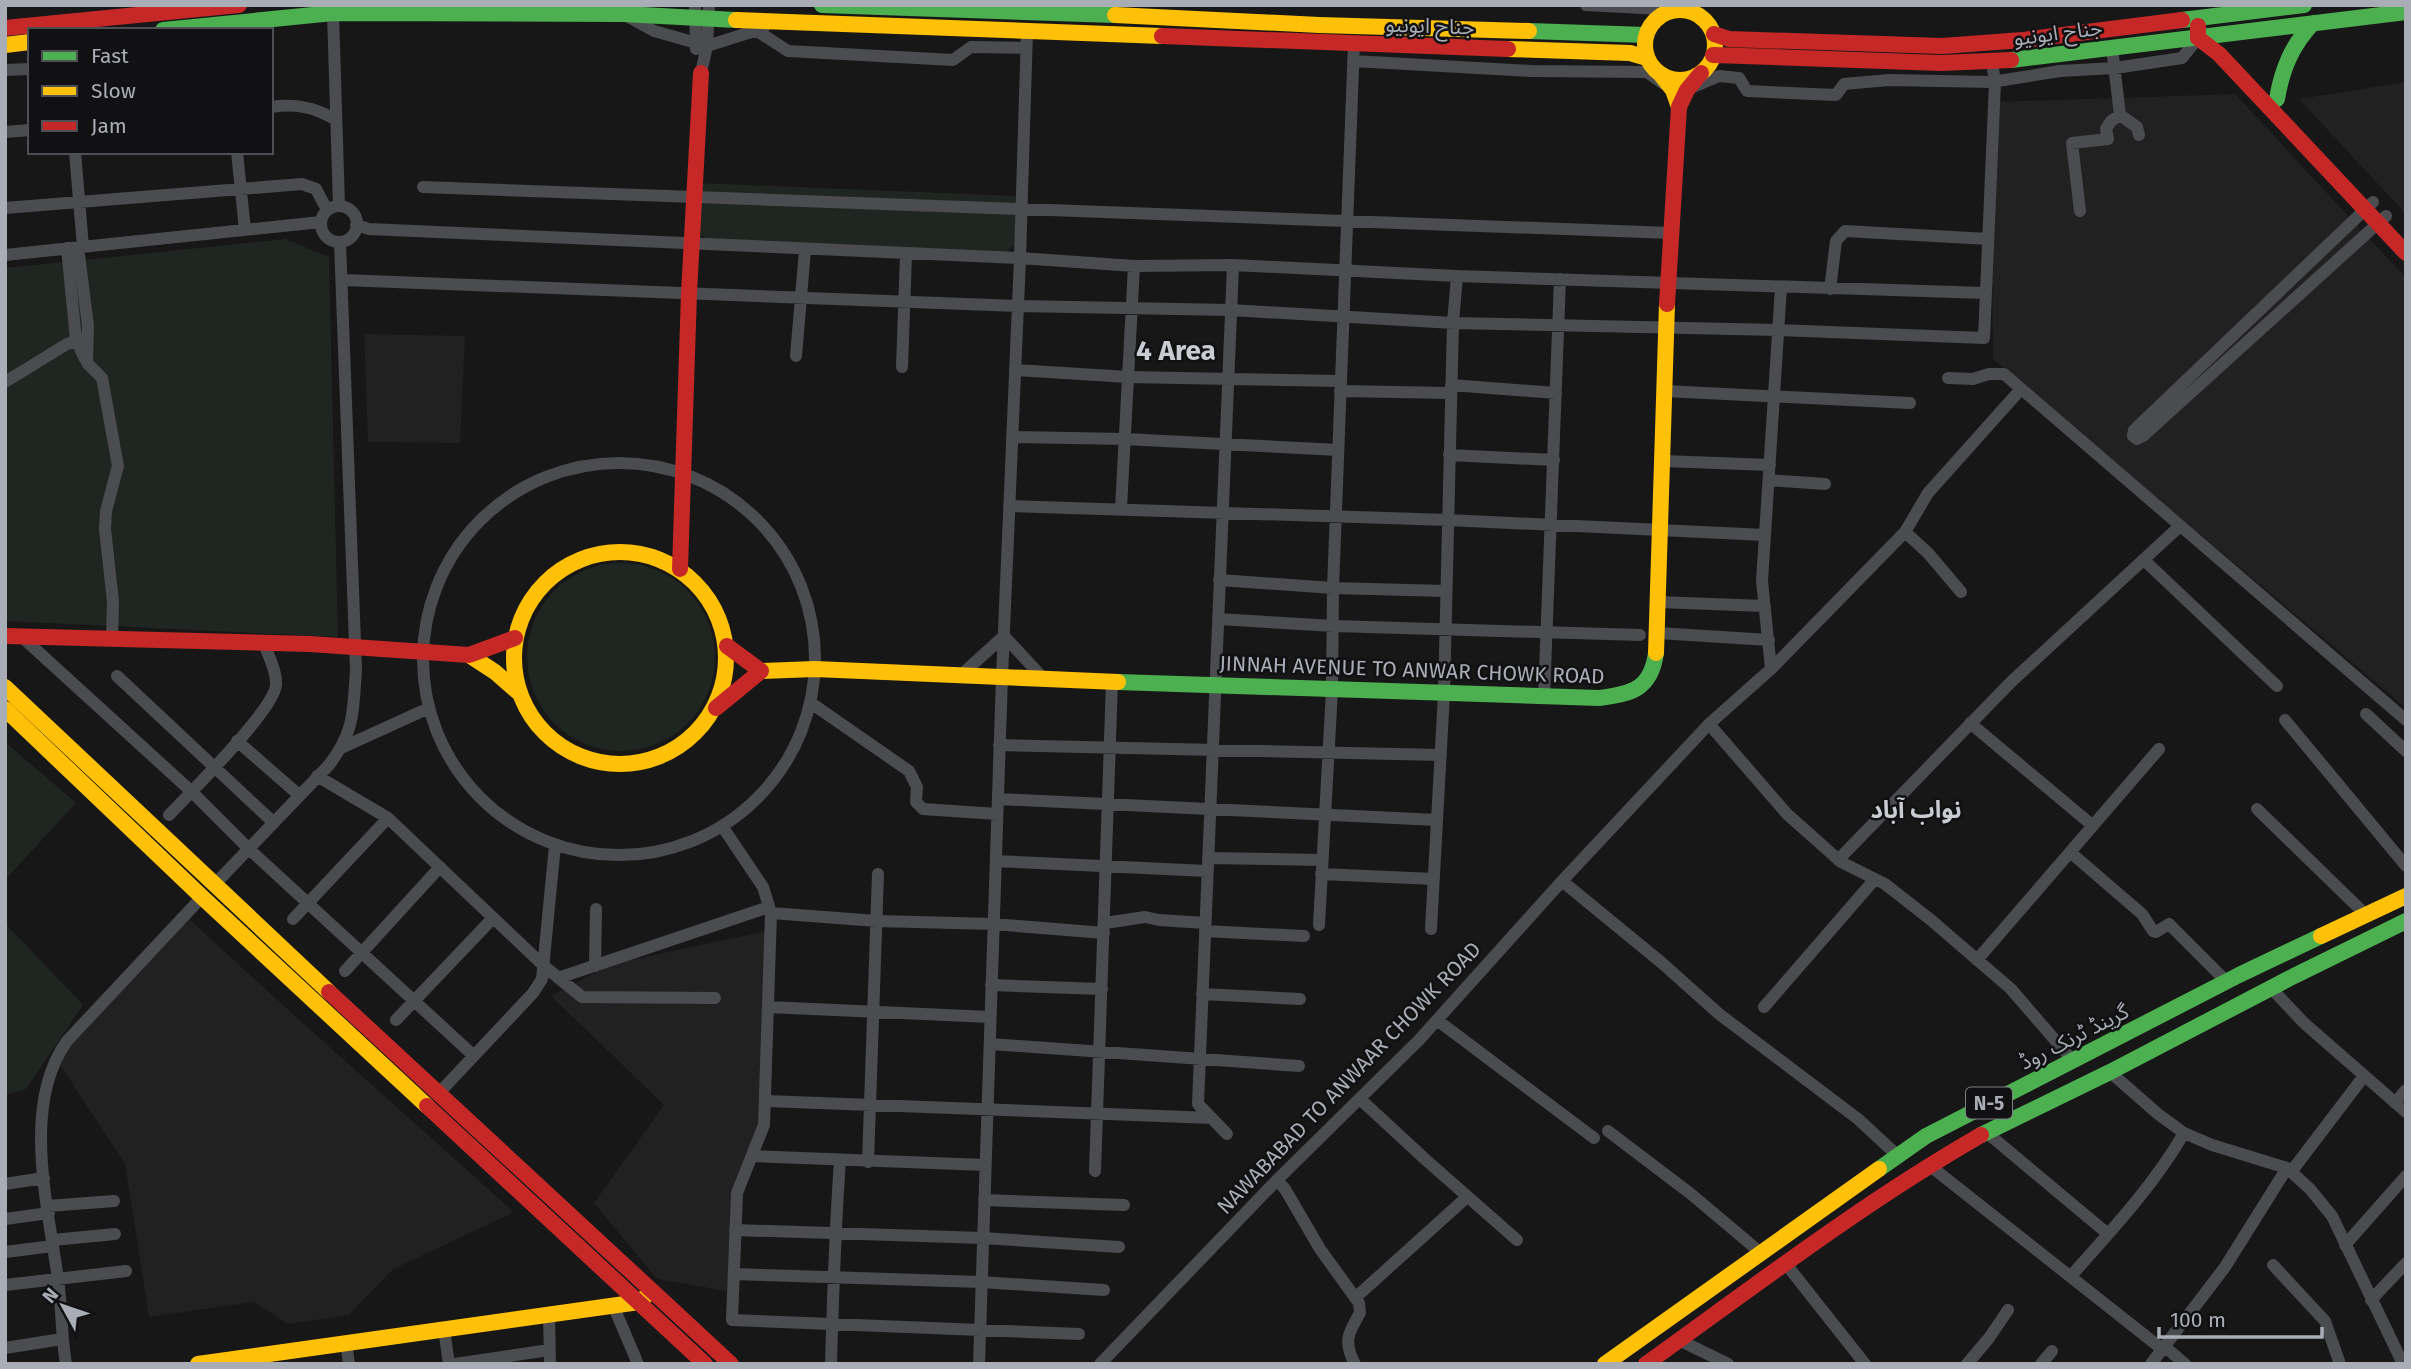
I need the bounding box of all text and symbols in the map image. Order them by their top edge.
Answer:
street label: جناح ایونیو [1385,11,1475,43]
street label: جناح ایونیو [2012,15,2104,53]
legend [28,28,273,154]
text: Fast [91,43,129,69]
text: Slow [91,78,136,104]
text: Jam [91,113,127,139]
district label: 4 Area [1136,334,1216,367]
street label: JINNAH AVENUE TO ANWAR CHOWK ROAD [1219,650,1605,690]
district label: نواب آباد [1870,796,1962,825]
street label: NAWABABAD TO ANWAAR CHOWK ROAD [1212,936,1486,1220]
street label: گرینڈ ٹرنک روڈ [2015,998,2133,1076]
road number: N-5 [1966,1088,2012,1119]
north arrow [28,1271,98,1341]
text: N [37,1283,63,1308]
scale bar [2159,1296,2322,1340]
text: 100 m [2170,1307,2226,1333]

